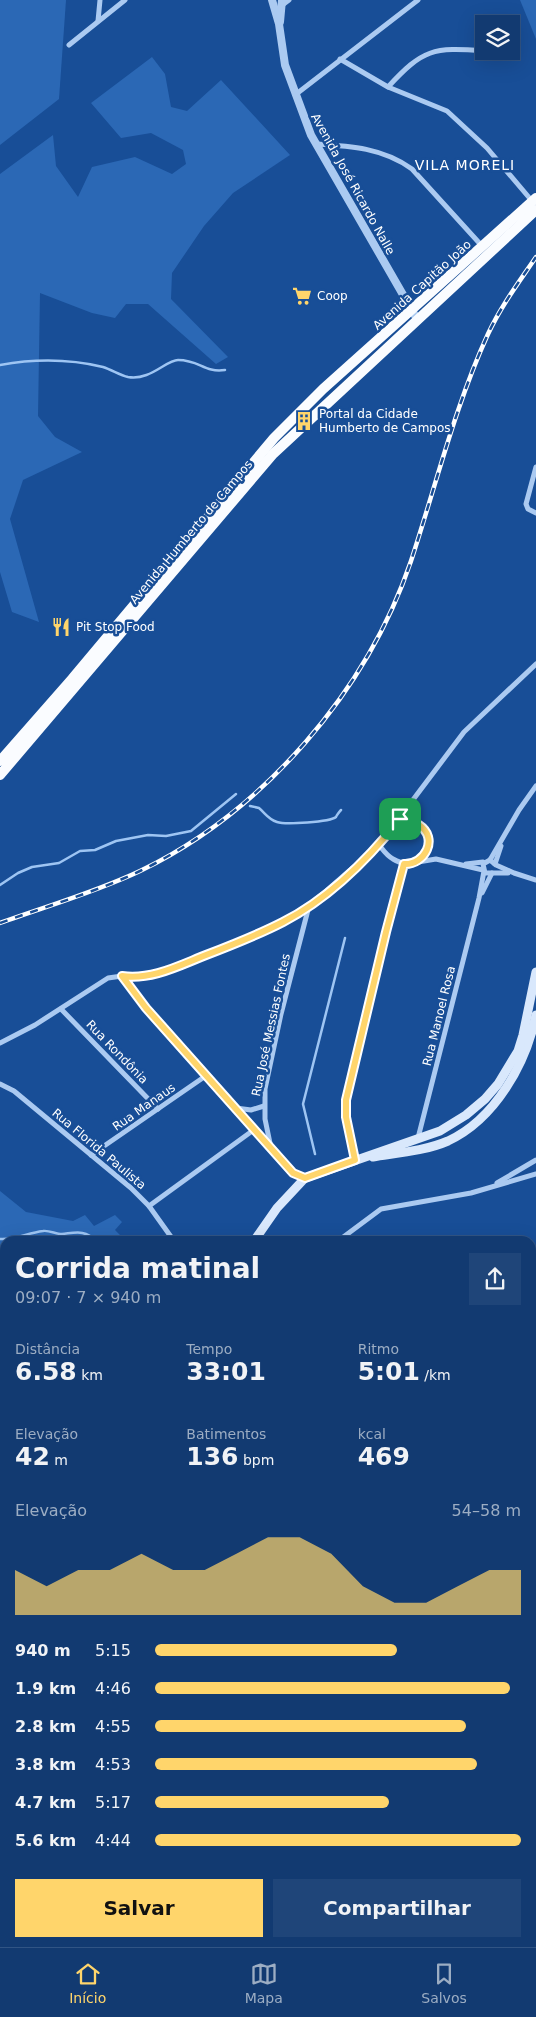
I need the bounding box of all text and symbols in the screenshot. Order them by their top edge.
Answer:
map controls [475,15,520,60]
button: layers [475,15,520,60]
street label: Avenida José Ricardo Nalle [308,111,398,257]
district label: VILA MORELI [415,157,515,173]
street label: Avenida Capitão João [370,237,474,333]
supermarket icon: Coop [291,285,313,307]
place label: Coop [317,289,348,303]
place label: Portal da Cidade Humberto de Campos [319,407,451,435]
building icon: Portal da Cidade Humberto de Campos [293,410,315,432]
street label: Avenida Humberto de Campos [127,457,255,607]
restaurant icon: Pit Stop Food [50,616,72,638]
place label: Pit Stop Food [76,620,155,634]
pin [379,798,421,840]
icon: arrive [386,805,414,833]
street label: Rua José Messias Fontes [249,952,293,1098]
street label: Rua Manoel Rosa [420,965,458,1067]
street label: Rua Rondônia [83,1017,151,1087]
street label: Rua Manaus [110,1080,178,1134]
street label: Rua Florida Paulista [49,1106,149,1192]
text: Corrida matinal [15,1252,260,1285]
button: share [469,1253,521,1305]
text: 09:07 · 7 × 940 m [15,1288,161,1307]
text: Distância [15,1341,80,1357]
text: Tempo [186,1341,232,1357]
text: Ritmo [358,1341,399,1357]
text: 6.58 [15,1357,77,1386]
text: 33:01 [186,1357,266,1386]
text: 5:01 [358,1357,420,1386]
text: km [77,1367,103,1383]
text: /km [420,1367,451,1383]
text: Elevação [15,1426,78,1442]
text: Batimentos [186,1426,266,1442]
text: kcal [358,1426,386,1442]
text: 42 [15,1442,50,1471]
text: 136 [186,1442,239,1471]
text: 469 [358,1442,410,1471]
text: m [50,1452,68,1468]
text: bpm [239,1452,274,1468]
text: Elevação [15,1501,87,1520]
text: 54–58 m [452,1501,521,1520]
text: 940 m [15,1641,71,1660]
text: 5:15 [95,1641,131,1660]
text: 1.9 km [15,1679,76,1698]
text: 4:46 [95,1679,131,1698]
text: 2.8 km [15,1717,76,1736]
text: 4:55 [95,1717,131,1736]
text: 3.8 km [15,1755,76,1774]
text: 4:53 [95,1755,131,1774]
text: 4.7 km [15,1793,76,1812]
text: 5:17 [95,1793,131,1812]
text: 5.6 km [15,1831,76,1850]
text: 4:44 [95,1831,131,1850]
button: Salvar [15,1879,263,1937]
button: Compartilhar [273,1879,521,1937]
tab: Início [69,1960,106,2006]
tab: Mapa [245,1960,283,2006]
tab: Salvos [421,1960,467,2006]

